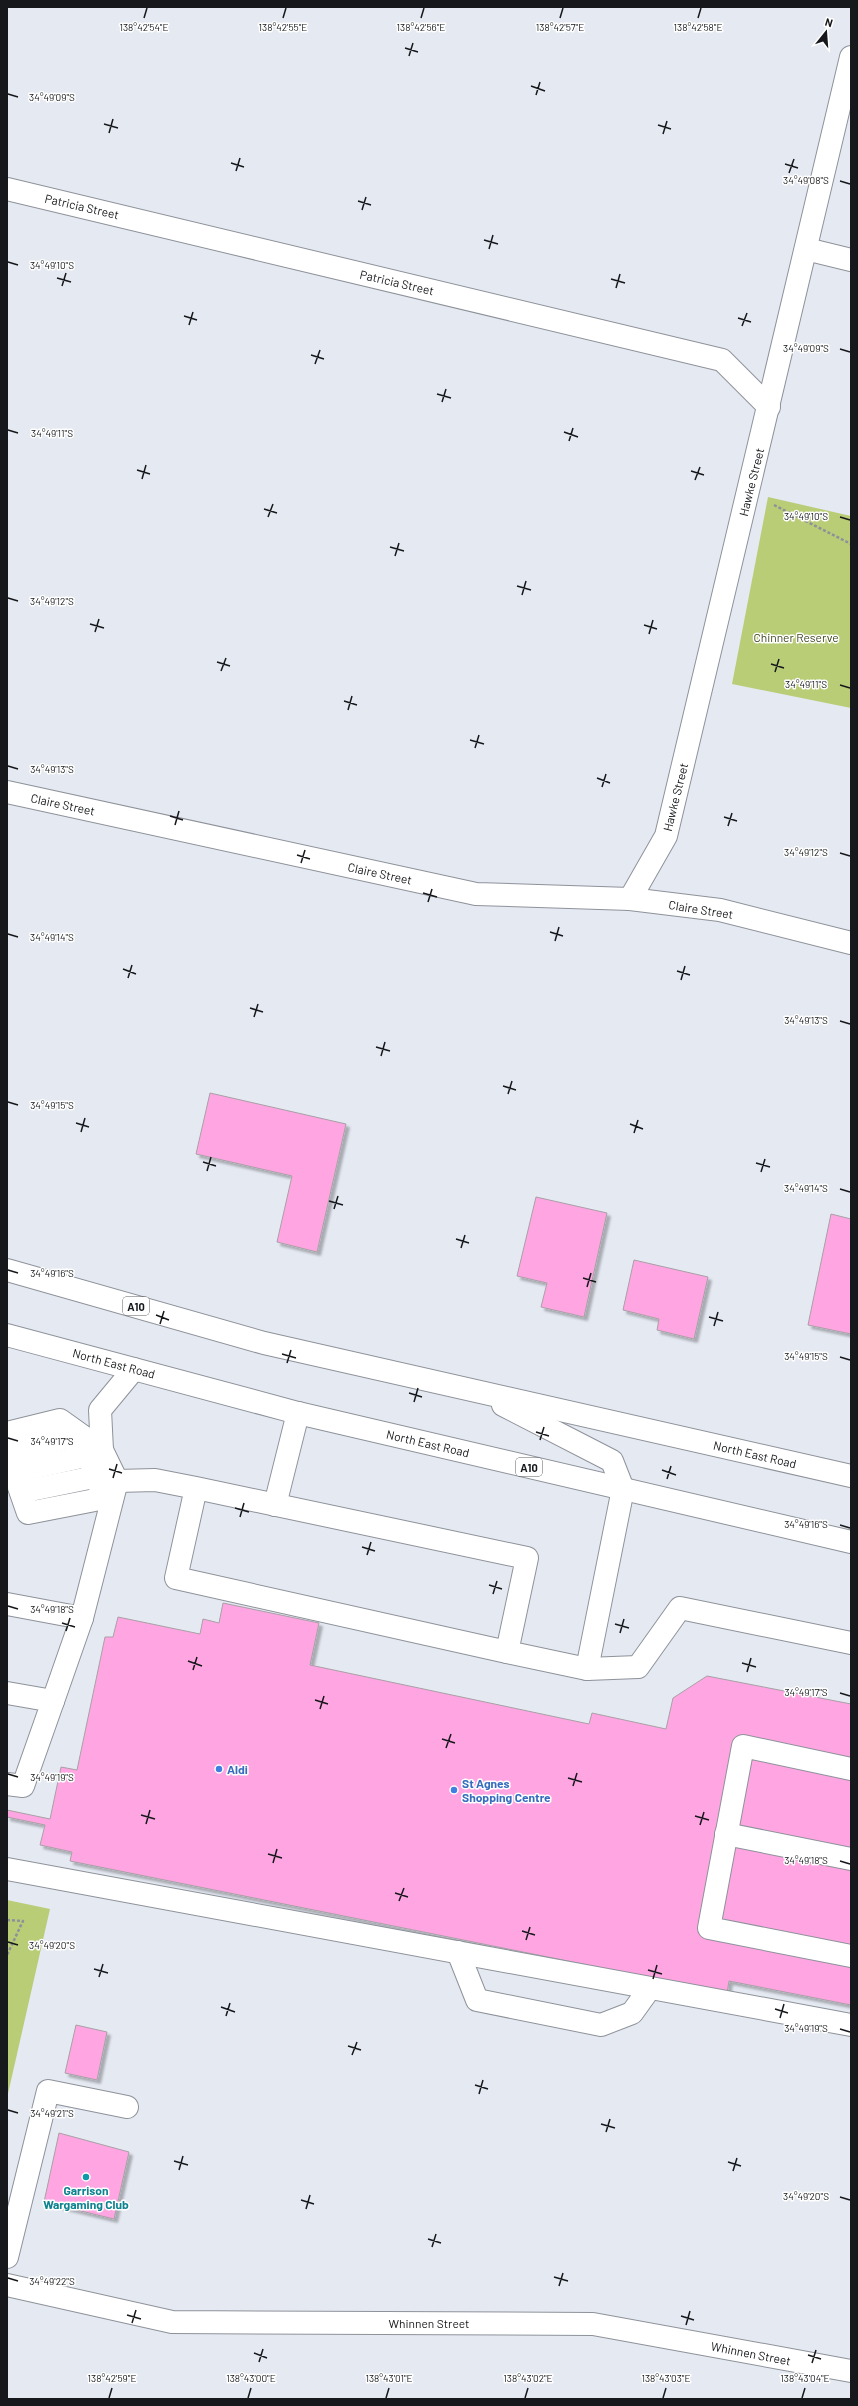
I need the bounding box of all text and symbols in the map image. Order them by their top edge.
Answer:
north arrow [806,12,846,52]
text: N [824,15,834,29]
text: 138°42'54"E [119,21,169,33]
text: 138°42'55"E [259,21,307,33]
text: 138°42'56"E [397,21,445,33]
text: 138°42'57"E [536,21,584,33]
text: 138°42'58"E [674,21,722,33]
text: 34°49'09"S [29,91,75,103]
text: 34°49'08"S [783,174,829,186]
street label: Patricia Street [44,191,120,221]
text: 34°49'10"S [30,259,74,271]
street label: Patricia Street [359,267,435,297]
text: 34°49'09"S [783,342,829,354]
text: 34°49'11"S [31,427,73,439]
street label: Hawke Street [736,446,766,518]
text: 34°49'10"S [784,510,828,522]
text: 34°49'12"S [30,595,74,607]
park label: Chinner Reserve [753,630,839,644]
text: 34°49'11"S [785,678,827,690]
street label: Hawke Street [660,761,690,833]
text: 34°49'13"S [30,763,74,775]
street label: Claire Street [30,790,96,818]
text: 34°49'12"S [784,846,828,858]
street label: Claire Street [347,859,413,887]
street label: Claire Street [668,897,734,921]
text: 34°49'14"S [30,931,74,943]
text: 34°49'13"S [784,1014,828,1026]
text: 34°49'15"S [30,1099,74,1111]
text: 34°49'14"S [784,1182,828,1194]
text: 34°49'16"S [30,1267,74,1279]
road number: A10 [123,1297,149,1315]
street label: North East Road [71,1345,157,1381]
text: 34°49'15"S [784,1350,828,1362]
street label: North East Road [385,1427,471,1459]
text: 34°49'17"S [30,1435,74,1447]
street label: North East Road [712,1438,798,1470]
road number: A10 [516,1458,542,1476]
text: 34°49'16"S [784,1518,828,1530]
text: 34°49'18"S [30,1603,74,1615]
text: 34°49'17"S [784,1686,828,1698]
place label: Aldi [227,1762,248,1776]
marker: Aldi [214,1764,224,1774]
text: 34°49'19"S [30,1771,74,1783]
place label: St Agnes Shopping Centre [462,1776,551,1804]
marker: St Agnes Shopping Centre [449,1785,459,1795]
text: 34°49'18"S [784,1854,828,1866]
text: 34°49'20"S [29,1939,75,1951]
text: 34°49'19"S [784,2022,828,2034]
text: 34°49'21"S [30,2107,74,2119]
marker: Garrison Wargaming Club [81,2172,91,2182]
place label: Garrison Wargaming Club [43,2183,129,2211]
text: 34°49'20"S [783,2190,829,2202]
text: 34°49'22"S [29,2275,75,2287]
street label: Whinnen Street [389,2316,469,2330]
street label: Whinnen Street [710,2338,792,2368]
text: 138°42'59"E [88,2372,136,2384]
text: 138°43'00"E [226,2372,276,2384]
text: 138°43'01"E [365,2372,413,2384]
text: 138°43'02"E [503,2372,553,2384]
text: 138°43'03"E [641,2372,691,2384]
text: 138°43'04"E [780,2372,830,2384]

